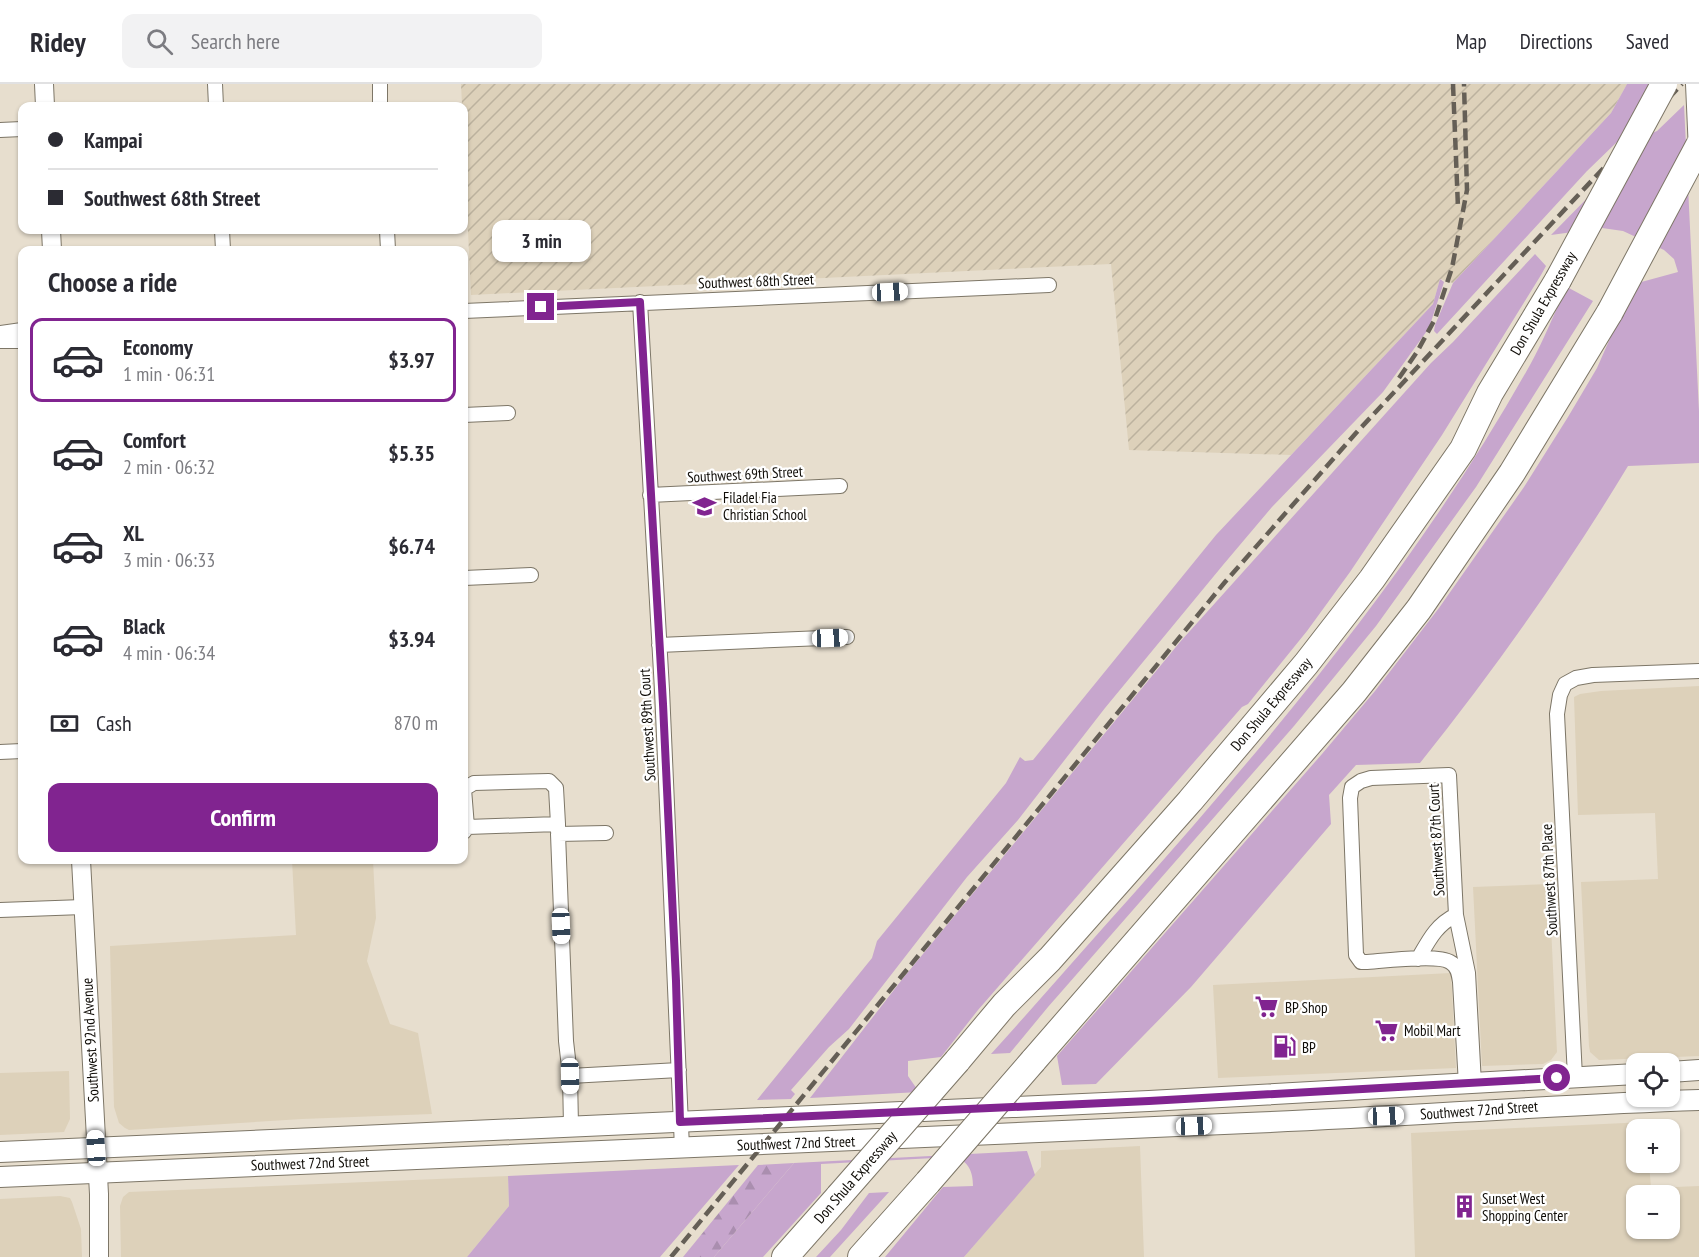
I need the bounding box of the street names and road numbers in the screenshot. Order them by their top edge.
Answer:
street label: Don Shula Expressway [1506,248,1581,358]
street label: Southwest 68th Street [698,269,814,293]
street label: Southwest 69th Street [687,461,803,487]
street label: Don Shula Expressway [1226,653,1316,755]
street label: Southwest 89th Court [635,668,659,782]
street label: Southwest 87th Court [1424,783,1448,897]
street label: Southwest 87th Place [1537,823,1561,937]
street label: Southwest 92nd Avenue [77,977,103,1103]
street label: Southwest 72nd Street [1419,1096,1539,1124]
street label: Don Shula Expressway [810,1127,901,1227]
street label: Southwest 72nd Street [737,1131,855,1155]
street label: Southwest 72nd Street [251,1151,369,1175]

